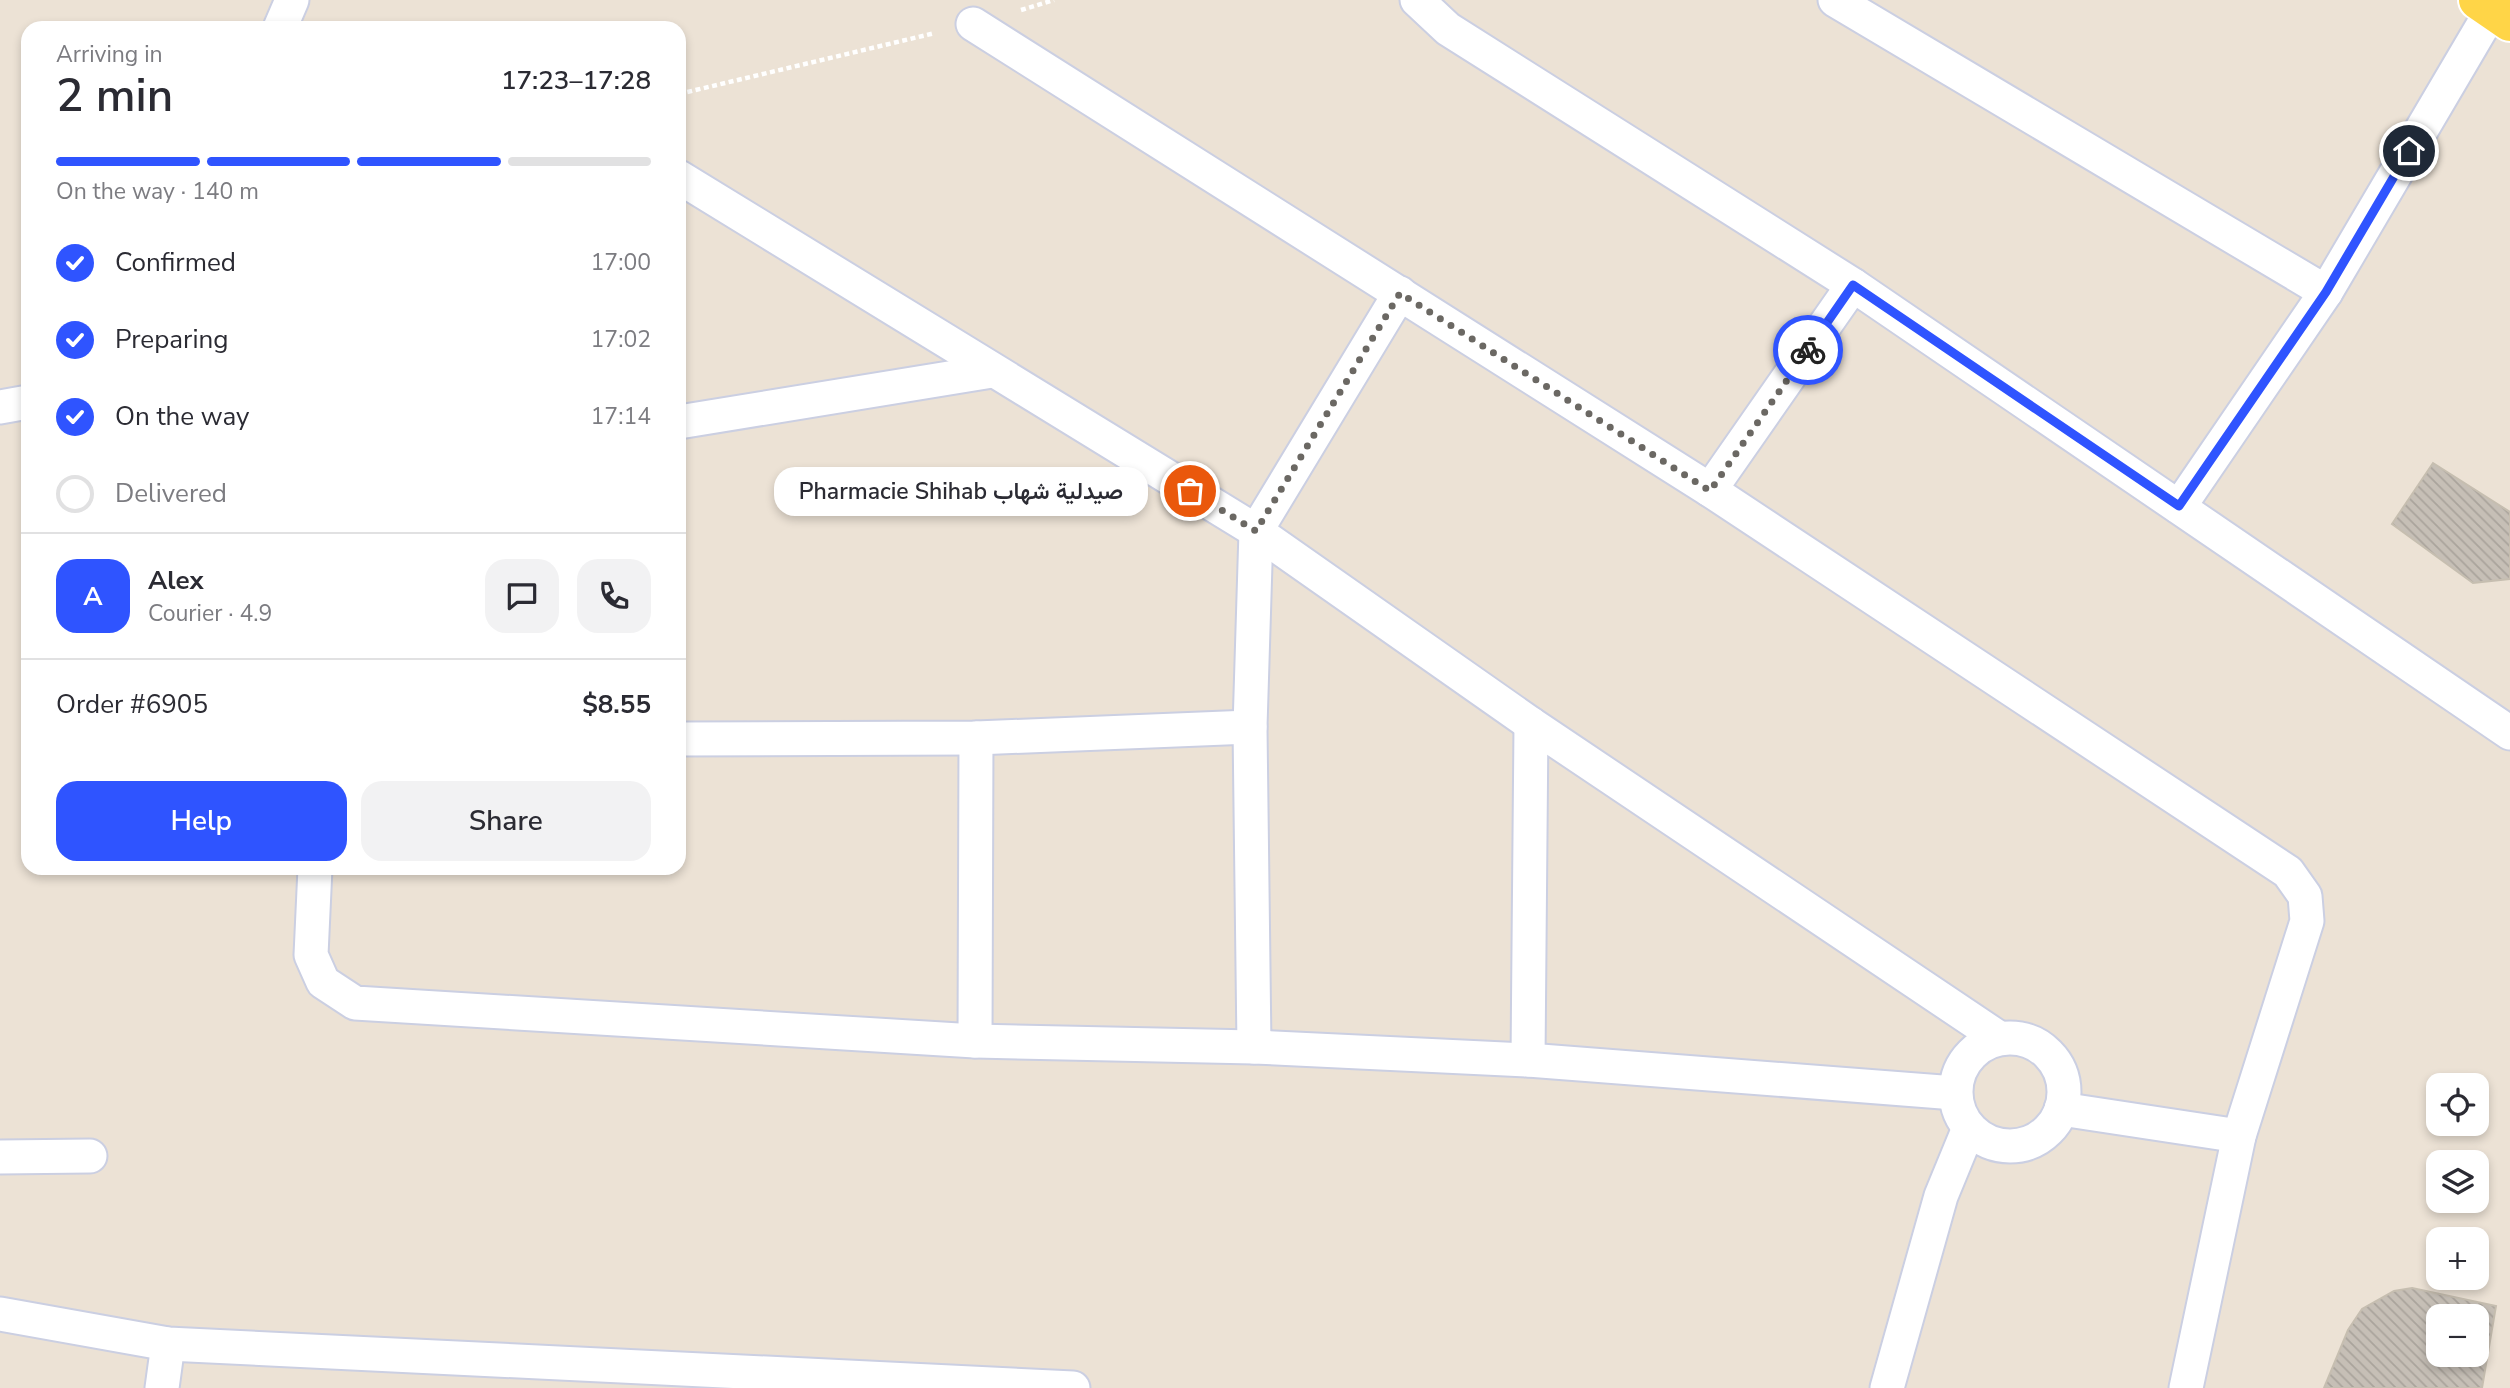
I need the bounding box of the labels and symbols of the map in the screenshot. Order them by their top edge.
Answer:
pin [2379,121,2439,181]
courier [1773,315,1843,385]
pin [1160,461,1220,521]
callout: Pharmacie Shihab صيدلية شهاب [774,466,1148,516]

